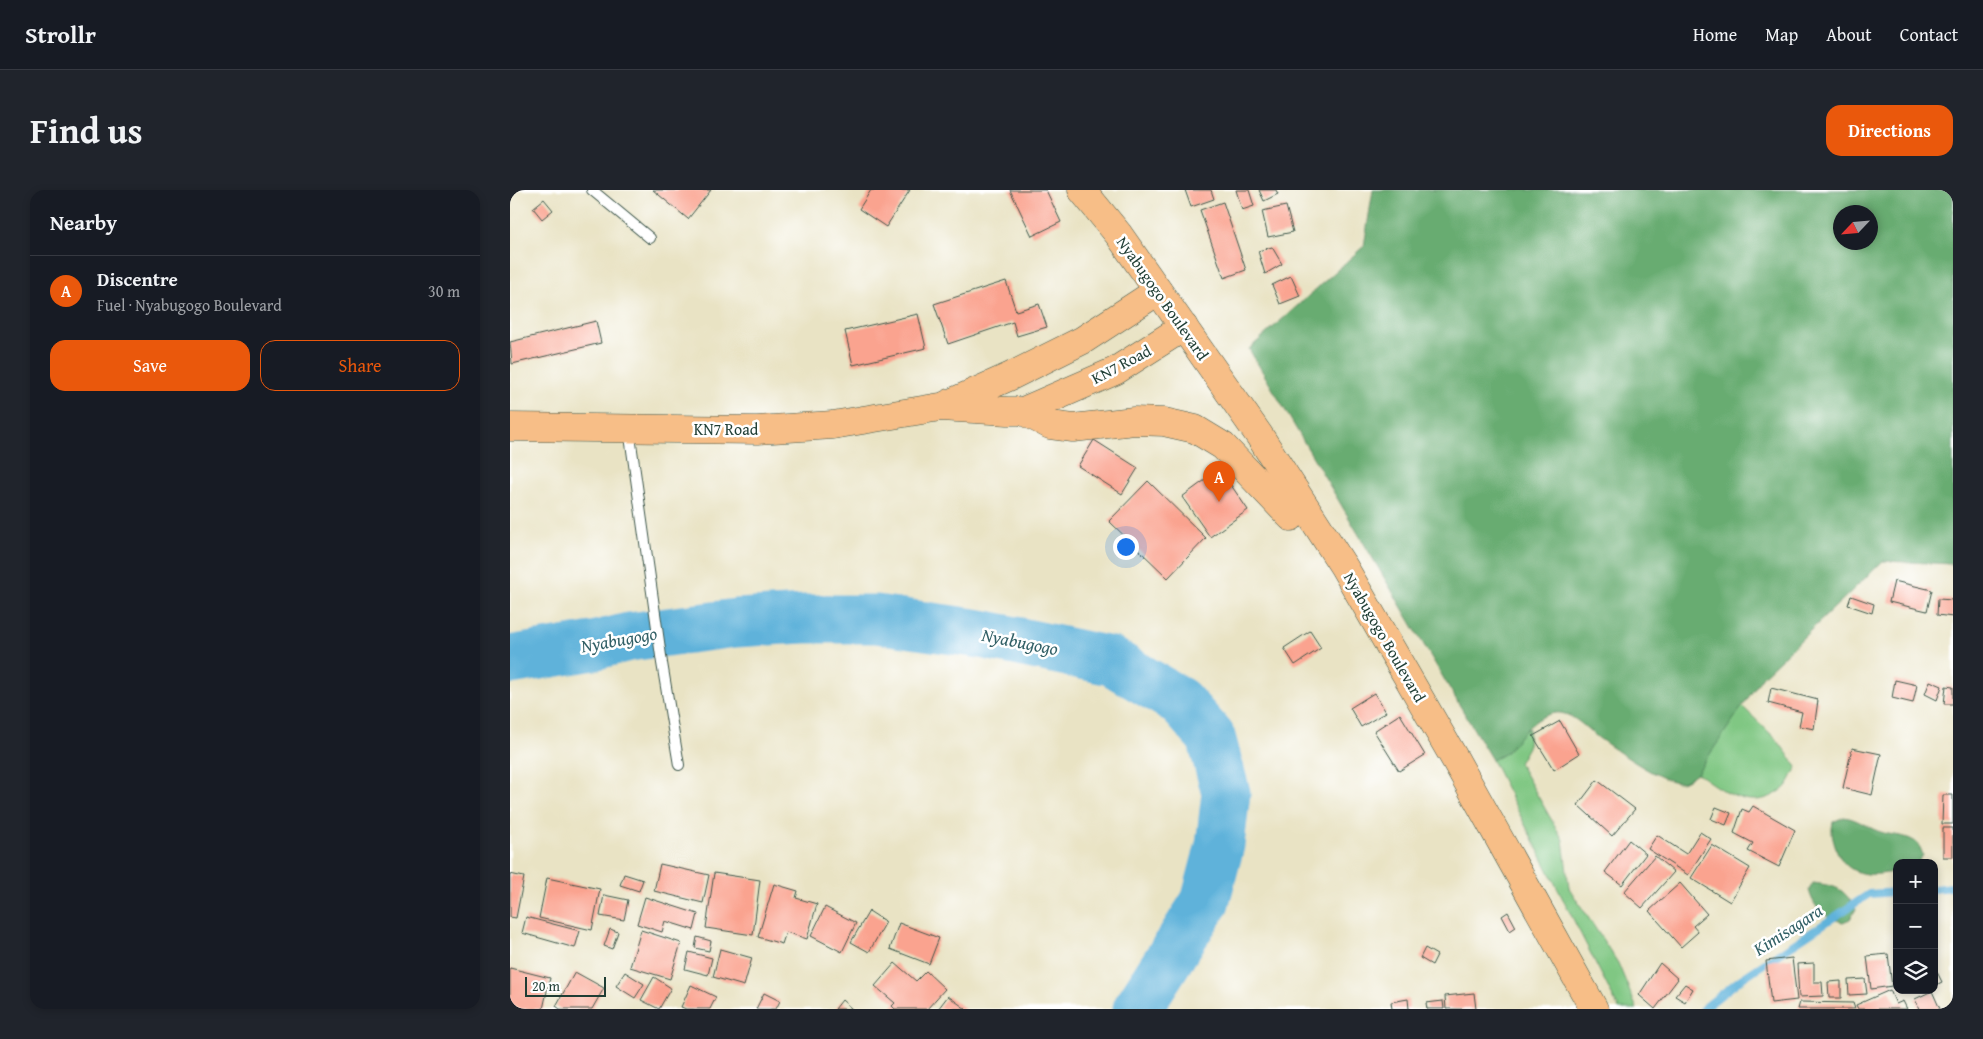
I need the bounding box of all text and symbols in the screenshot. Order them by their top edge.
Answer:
text: Strollr [25,17,96,52]
text: Home [1693,21,1737,48]
text: Map [1765,21,1798,48]
text: About [1826,21,1872,48]
text: Contact [1900,21,1958,48]
text: Find us [30,105,143,156]
button: Directions [1826,105,1953,156]
north arrow [1833,205,1878,250]
text: Nearby [50,207,117,238]
street label: Nyabugogo Boulevard [1111,231,1215,365]
text: Discentre [97,265,178,293]
text: A [61,279,71,303]
text: 30 m [428,279,460,303]
text: Fuel · Nyabugogo Boulevard [97,293,282,317]
street label: KN7 Road [1087,338,1156,390]
button: Save [50,340,250,391]
button: Share [260,340,460,391]
street label: KN7 Road [694,417,759,441]
pin: A [1203,461,1235,502]
your location [1113,534,1139,560]
street label: Nyabugogo Boulevard [1338,568,1432,707]
water label: Nyabugogo [578,619,659,660]
water label: Nyabugogo [979,621,1061,662]
map controls [1893,859,1938,994]
button: + [1893,859,1938,904]
water label: Kimisagara [1747,897,1828,963]
button: − [1893,904,1938,949]
button: layers [1893,949,1938,994]
scale bar [525,974,606,997]
text: 20 m [532,976,560,996]

